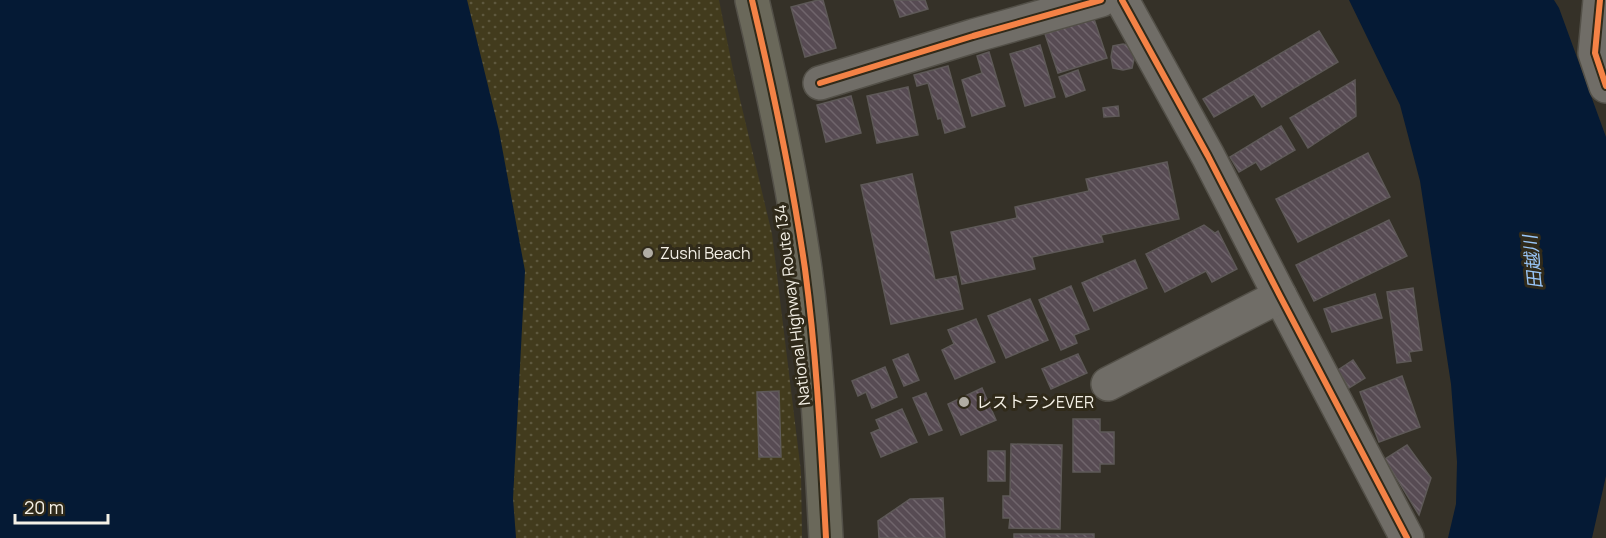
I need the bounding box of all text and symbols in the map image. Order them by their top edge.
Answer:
street label: National Highway Route 134 [769,203,815,407]
water label: 田越川 [1517,232,1547,290]
place label: Zushi Beach [660,242,750,264]
marker: Zushi Beach [641,246,655,260]
place label: レストランEVER [976,391,1094,413]
marker: レストランEVER [957,395,971,409]
scale bar [15,487,108,525]
text: 20 m [24,495,64,519]

